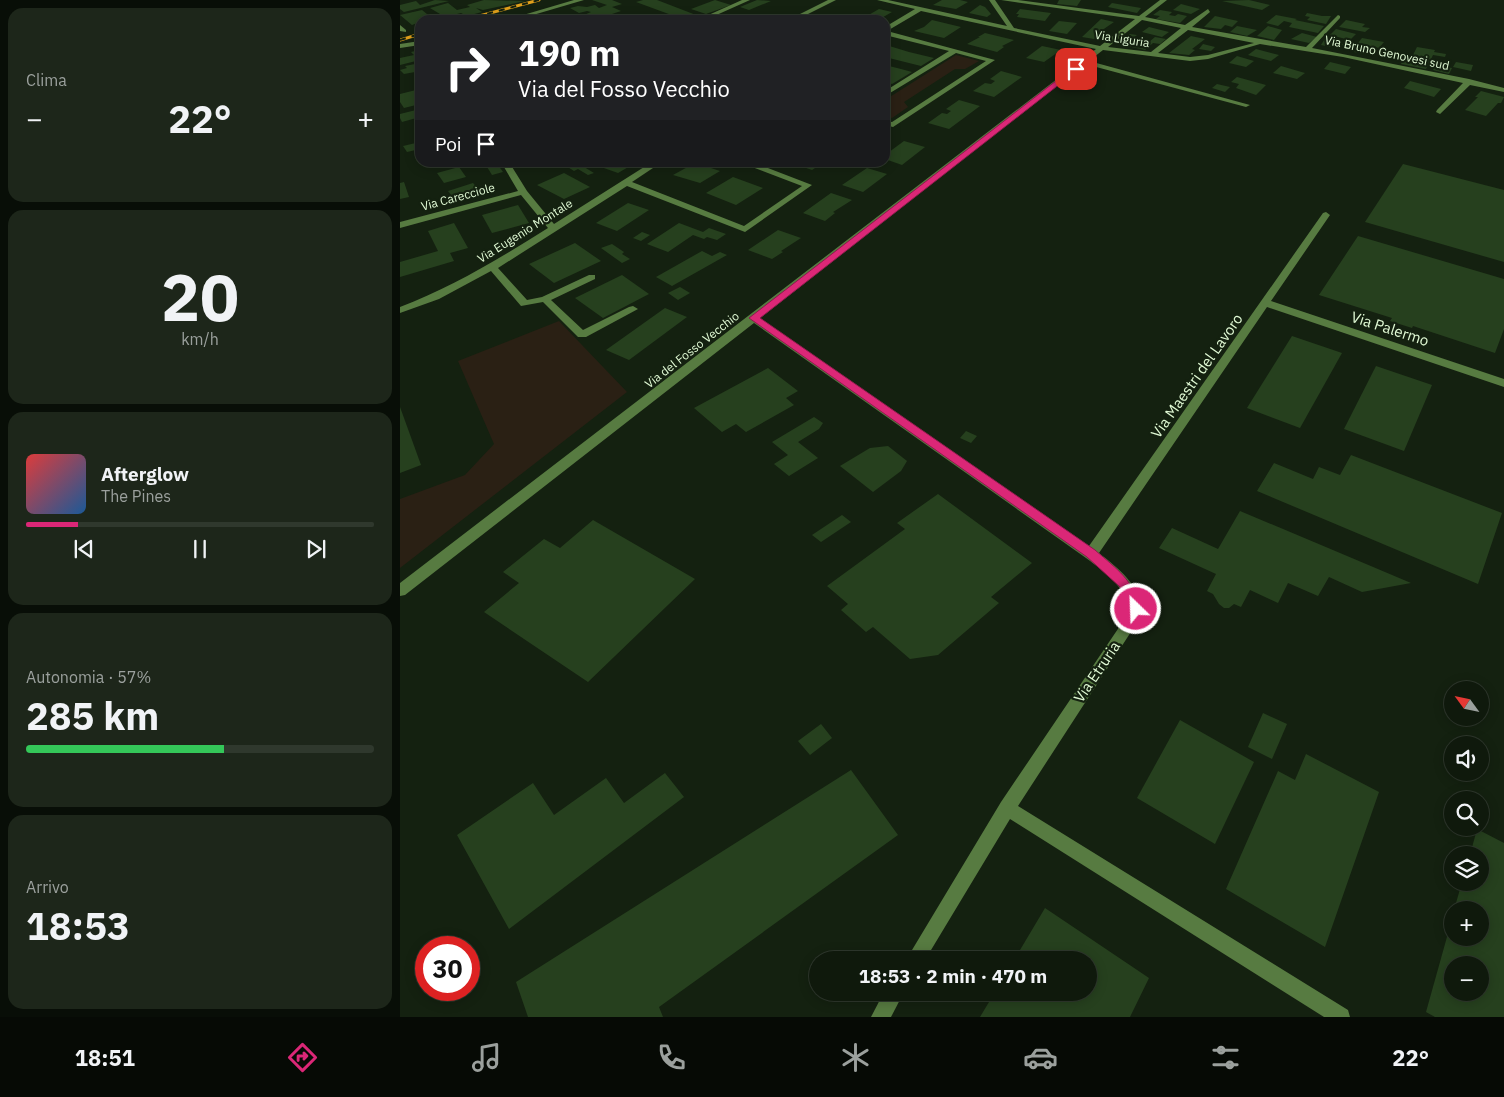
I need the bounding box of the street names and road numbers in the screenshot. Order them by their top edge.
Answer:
street label: Via Liguria [1094,27,1151,50]
street label: Via Bruno Genovesi sud [1323,32,1451,73]
street label: Via Carecciole [419,179,497,214]
street label: Via Eugenio Montale [474,195,575,266]
street label: Via Palermo [1349,307,1431,350]
street label: Via del Fosso Vecchio [642,308,742,391]
street label: Via Maestri del Lavoro [1146,310,1247,442]
street label: Via Etruria [1069,637,1124,706]

